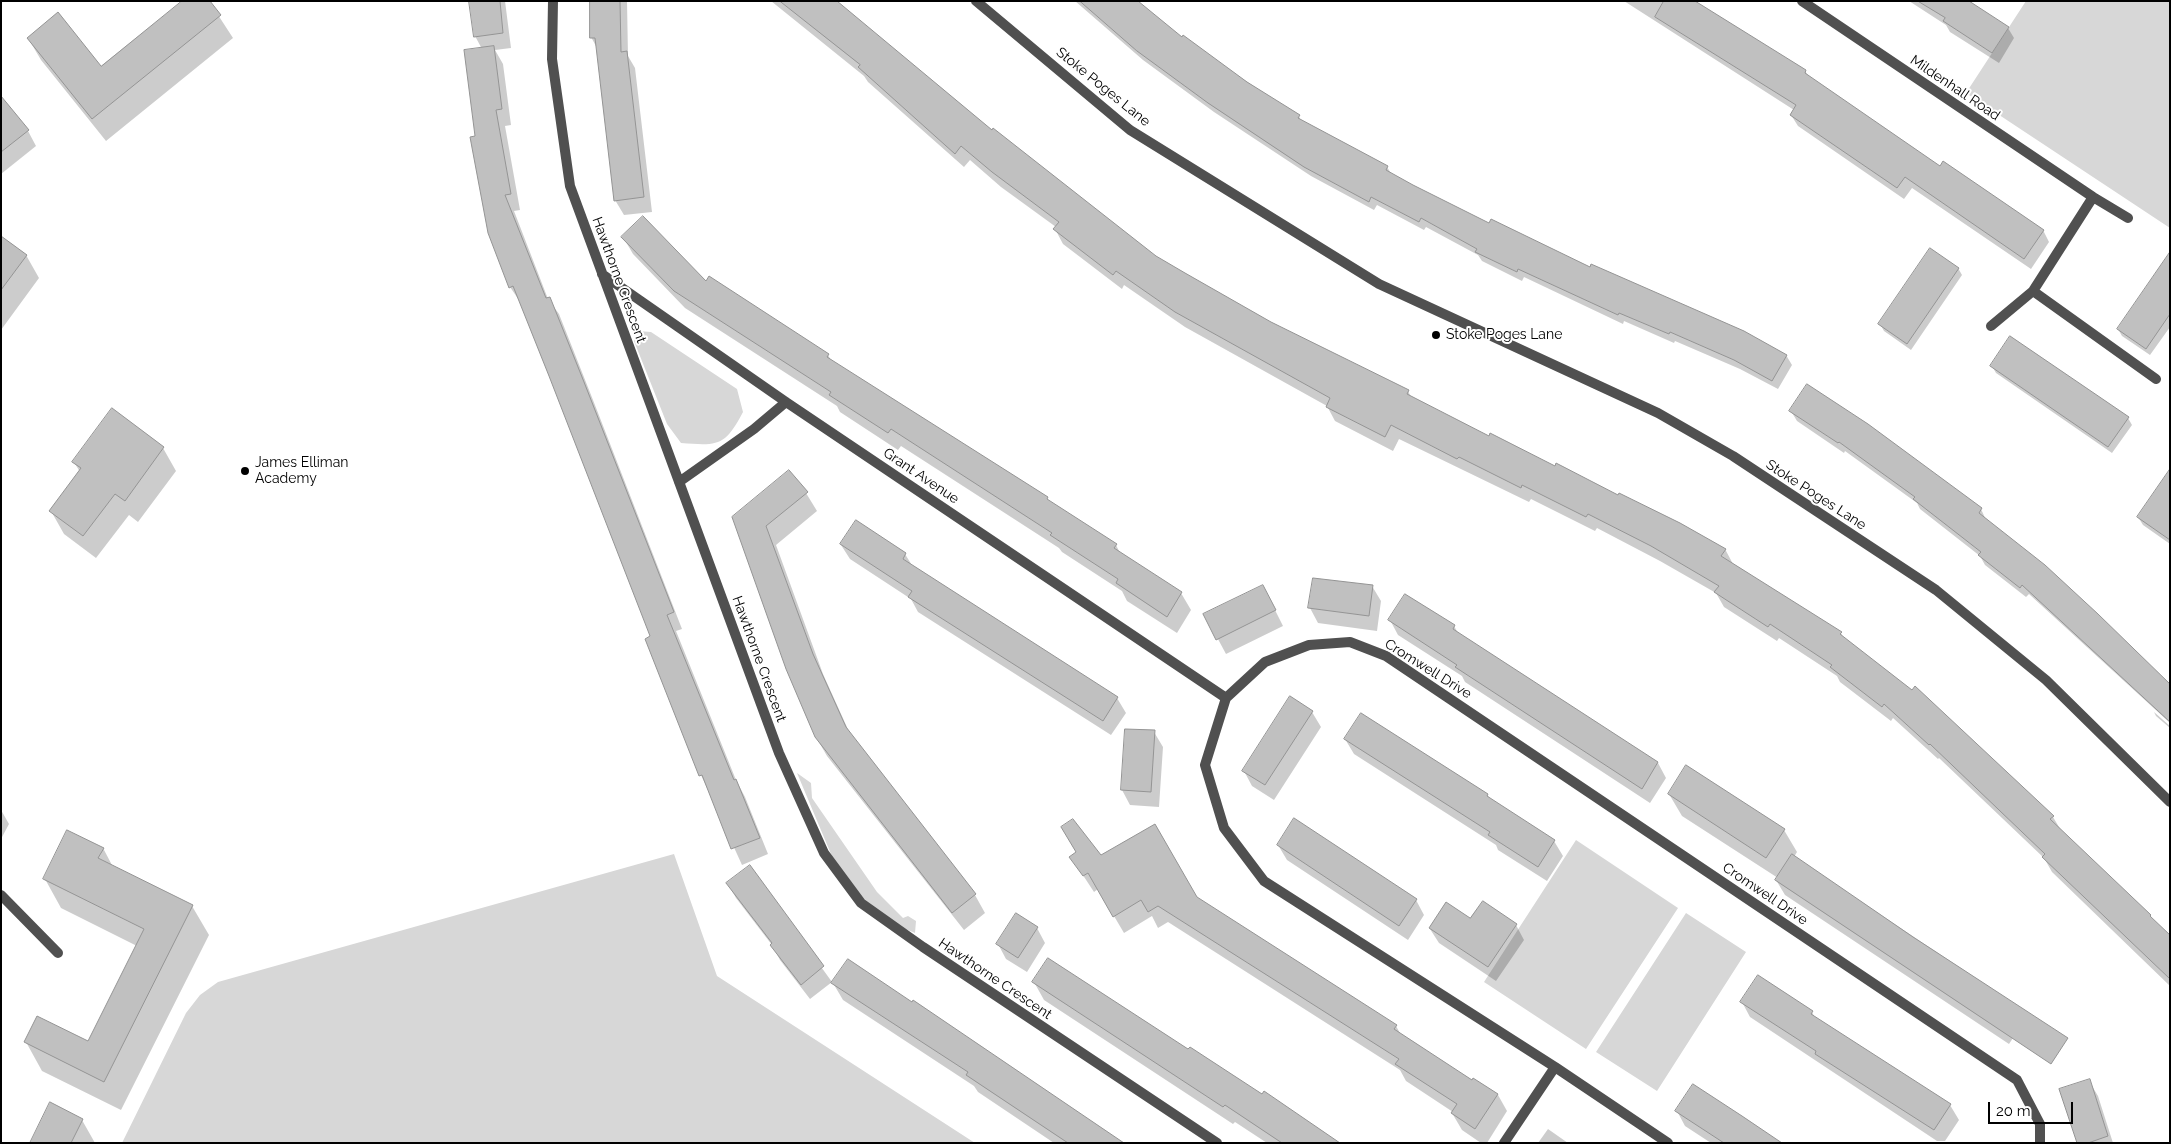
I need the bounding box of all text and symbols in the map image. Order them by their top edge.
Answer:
street label: Stoke Poges Lane [1052,44,1154,130]
street label: Mildenhall Road [1907,52,2003,124]
street label: Hawthorne Crescent [588,215,650,345]
place label: Stoke Poges Lane [1446,327,1562,343]
marker: Stoke Poges Lane [1430,329,1442,341]
street label: Grant Avenue [880,444,962,508]
place label: James Elliman Academy [255,455,349,488]
street label: Stoke Poges Lane [1763,456,1869,534]
marker: James Elliman Academy [239,465,251,477]
street label: Hawthorne Crescent [728,594,790,724]
street label: Cromwell Drive [1381,636,1475,702]
street label: Cromwell Drive [1719,859,1811,929]
street label: Hawthorne Crescent [935,935,1055,1023]
scale bar [1991,1092,2076,1124]
text: 20 m [1996,1102,2031,1120]

